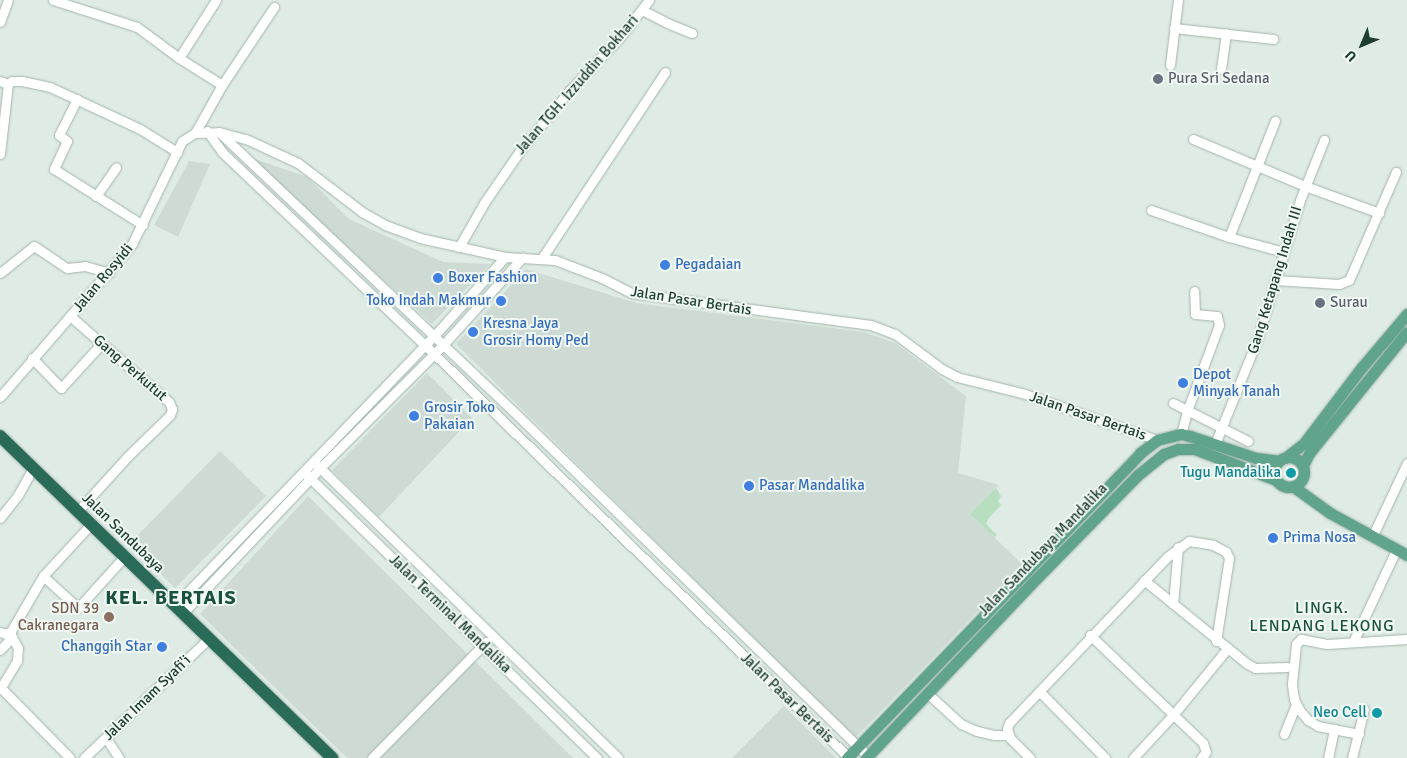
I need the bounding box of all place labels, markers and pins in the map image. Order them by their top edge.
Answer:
place label: Pura Sri Sedana [1168,70,1269,88]
marker: Pura Sri Sedana [1152,73,1164,85]
place label: Pegadaian [675,256,742,274]
marker: Pegadaian [659,259,671,271]
place label: Boxer Fashion [448,269,537,287]
marker: Boxer Fashion [432,272,444,284]
place label: Toko Indah Makmur [366,292,491,310]
place label: Surau [1330,294,1368,312]
marker: Toko Indah Makmur [495,295,507,307]
marker: Surau [1314,297,1326,309]
place label: Kresna Jaya Grosir Homy Ped [483,314,589,349]
marker: Kresna Jaya Grosir Homy Ped [467,326,479,338]
place label: Depot Minyak Tanah [1193,365,1280,400]
marker: Depot Minyak Tanah [1177,377,1189,389]
place label: Grosir Toko Pakaian [424,398,495,433]
marker: Grosir Toko Pakaian [408,410,420,422]
place label: Tugu Mandalika [1180,464,1281,482]
marker: Tugu Mandalika [1285,467,1297,479]
place label: Pasar Mandalika [759,477,865,495]
marker: Pasar Mandalika [743,480,755,492]
place label: Prima Nosa [1283,529,1356,547]
marker: Prima Nosa [1267,532,1279,544]
place label: SDN 39 Cakranegara [18,599,99,634]
marker: SDN 39 Cakranegara [103,611,115,623]
place label: Changgih Star [61,638,152,656]
marker: Changgih Star [156,641,168,653]
place label: Neo Cell [1313,704,1367,722]
marker: Neo Cell [1371,707,1383,719]

